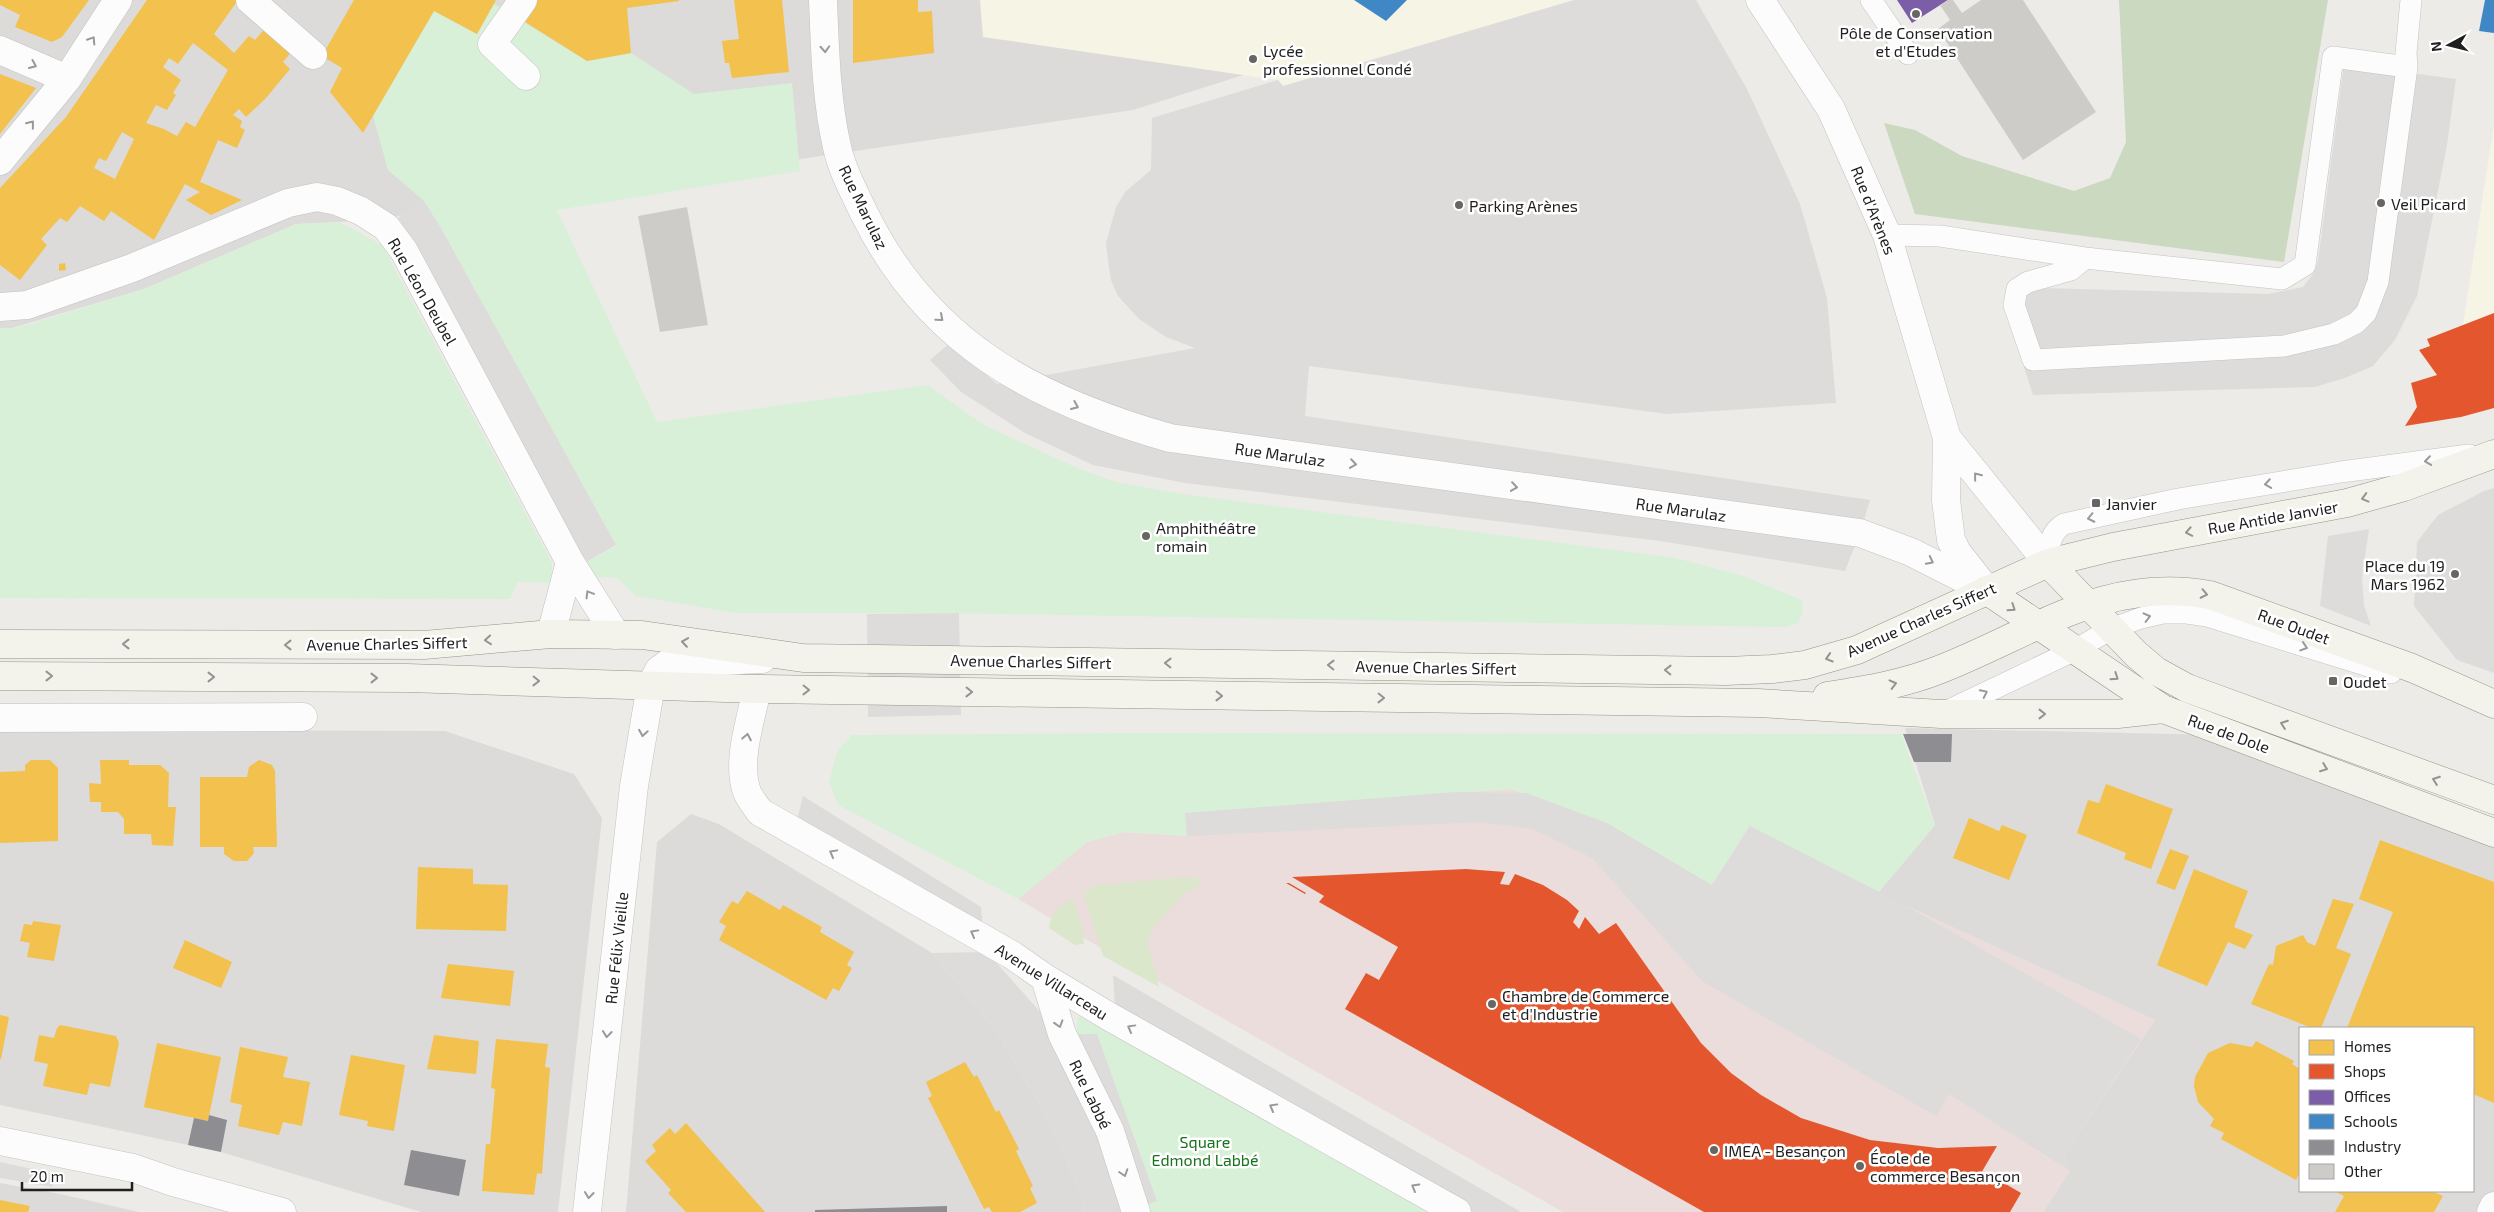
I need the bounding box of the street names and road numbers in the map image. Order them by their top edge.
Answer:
street label: Rue Marulaz [835,162,893,252]
street label: Rue d'Arènes [1848,163,1900,257]
street label: Rue Léon Deubel [385,234,462,348]
street label: Rue Marulaz [1234,438,1326,470]
street label: Rue Marulaz [1635,493,1727,525]
street label: Rue Antide Janvier [2206,496,2340,538]
street label: Avenue Charles Siffert [1844,578,1998,660]
street label: Rue Oudet [2256,604,2332,648]
street label: Avenue Charles Siffert [306,632,468,654]
street label: Avenue Charles Siffert [950,650,1112,672]
street label: Avenue Charles Siffert [1355,656,1517,678]
street label: Rue de Dole [2186,709,2272,757]
street label: Rue Félix Vieille [601,891,631,1005]
street label: Avenue Villarceau [992,939,1112,1023]
street label: Rue Labbé [1066,1056,1116,1132]

